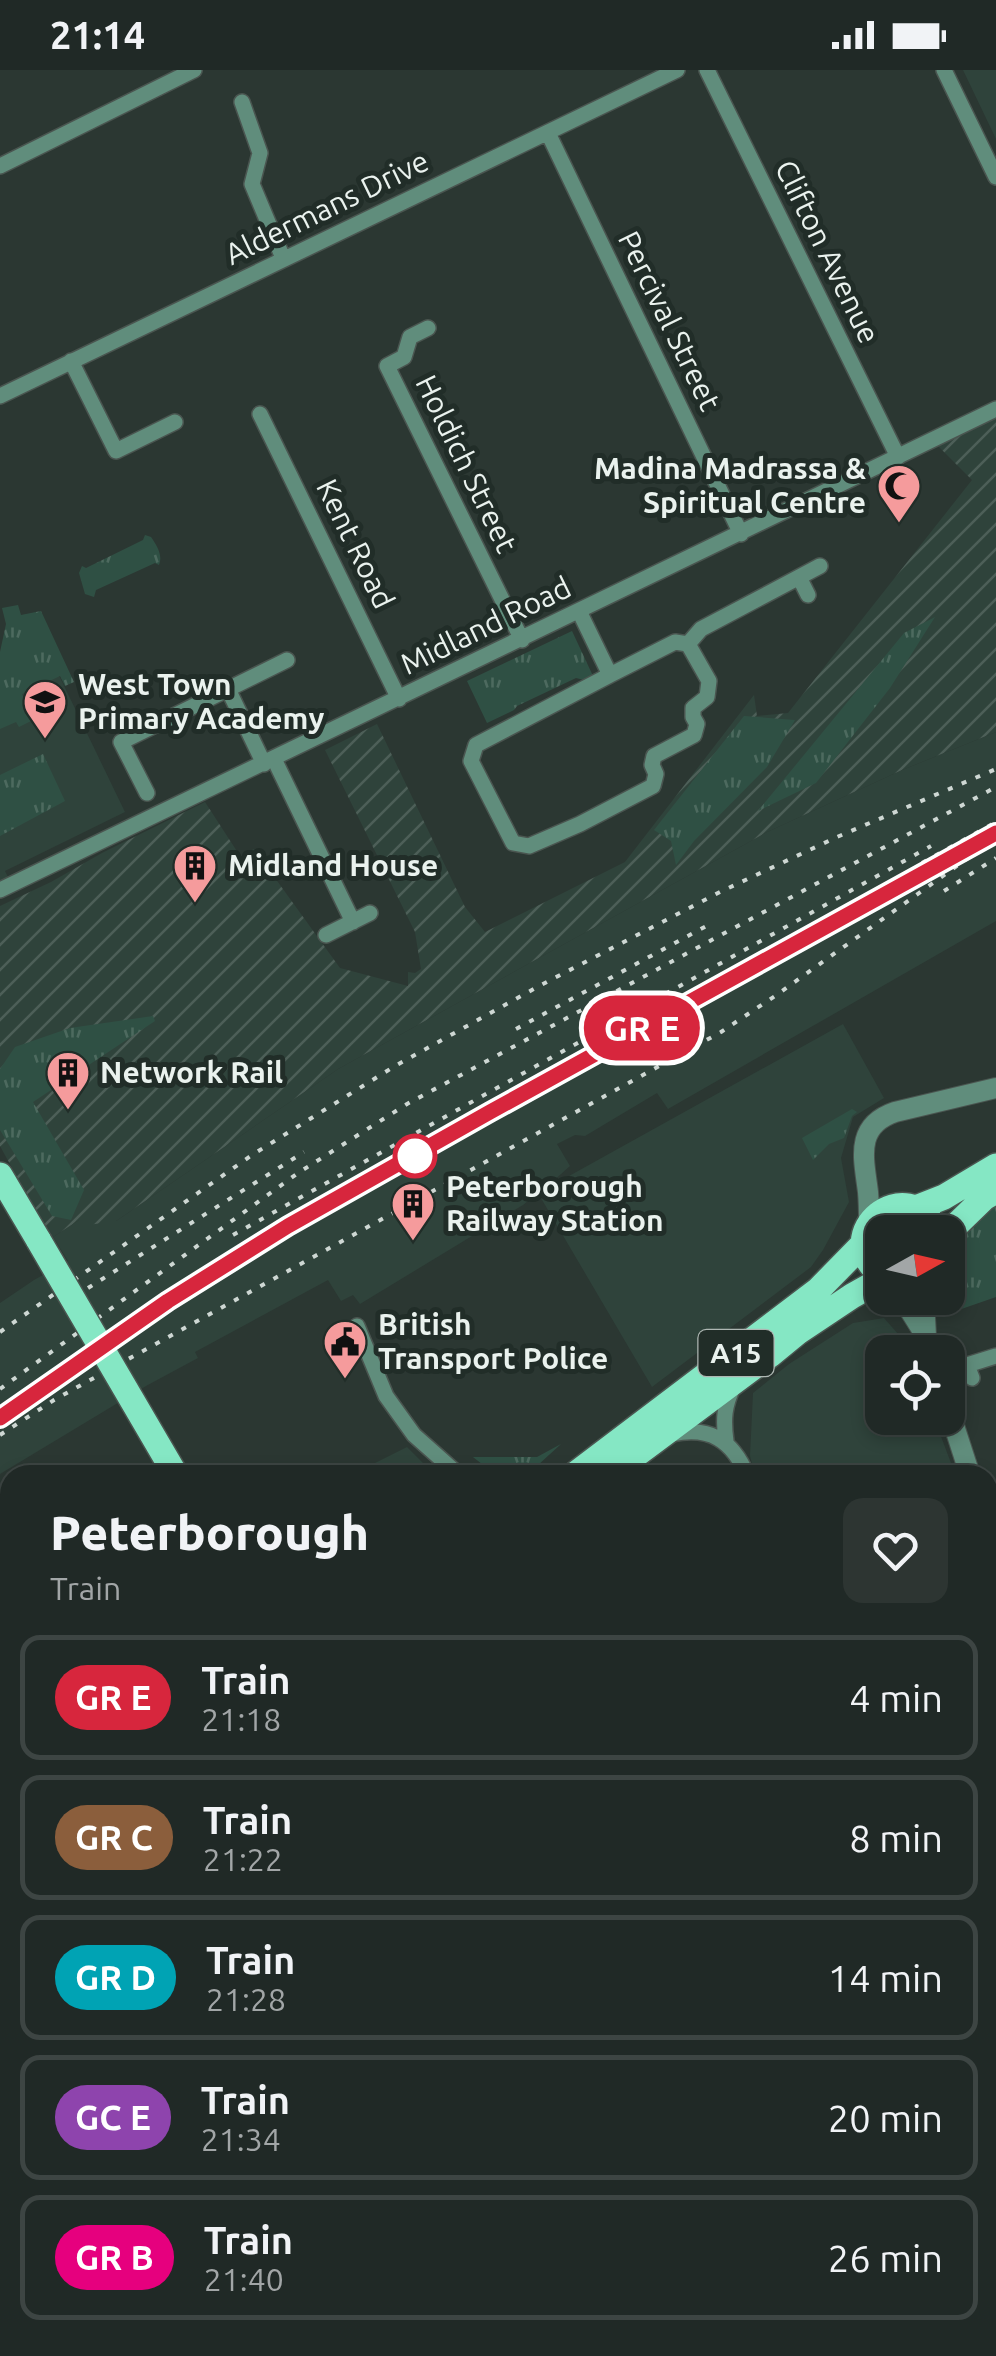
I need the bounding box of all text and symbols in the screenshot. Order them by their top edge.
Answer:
text: 21:14 [50,14,145,56]
street label: Aldermans Drive [219,143,434,271]
street label: Clifton Avenue [769,155,887,349]
street label: Percival Street [612,225,728,416]
street label: Holdich Street [409,369,525,558]
place label: Madina Madrassa & Spiritual Centre [594,451,866,519]
mosque icon: Madina Madrassa & Spiritual Centre [876,463,922,524]
street label: Kent Road [310,473,402,614]
street label: Midland Road [395,569,576,681]
place label: West Town Primary Academy [78,667,324,735]
school or university icon: West Town Primary Academy [22,679,68,740]
building icon: Midland House [172,843,218,904]
place label: Midland House [228,848,438,882]
line badge: GR E [572,996,712,1060]
text: GR E [604,1008,680,1048]
building icon: Network Rail [45,1050,91,1111]
place label: Network Rail [100,1055,283,1089]
unlabelled marker [394,1135,436,1177]
place label: Peterborough Railway Station [446,1169,664,1237]
building icon: Peterborough Railway Station [390,1181,436,1242]
north arrow [865,1215,965,1315]
map controls [865,1215,965,1435]
place label: British Transport Police [378,1307,608,1375]
public building icon: British Transport Police [322,1319,368,1380]
road number: A15 [698,1330,774,1376]
button: locate [865,1335,965,1435]
button: heart [843,1498,948,1603]
text: Peterborough [50,1505,369,1559]
text: Train [50,1570,121,1606]
text: Train [201,1659,291,1701]
text: GR E [75,1677,151,1717]
text: 4 min [849,1677,943,1719]
text: 21:18 [201,1701,281,1737]
text: Train [203,1799,292,1841]
text: GR C [75,1817,153,1857]
text: 8 min [849,1817,943,1859]
text: 21:22 [203,1841,283,1877]
text: Train [206,1939,295,1981]
text: GR D [75,1957,156,1997]
text: 14 min [828,1957,943,1999]
text: 21:28 [206,1981,286,2017]
text: Train [201,2079,290,2121]
text: GC E [75,2097,151,2137]
text: 20 min [828,2097,943,2139]
text: 21:34 [201,2121,281,2157]
text: Train [204,2219,293,2261]
text: GR B [75,2237,154,2277]
text: 26 min [828,2237,943,2279]
text: 21:40 [204,2261,284,2297]

